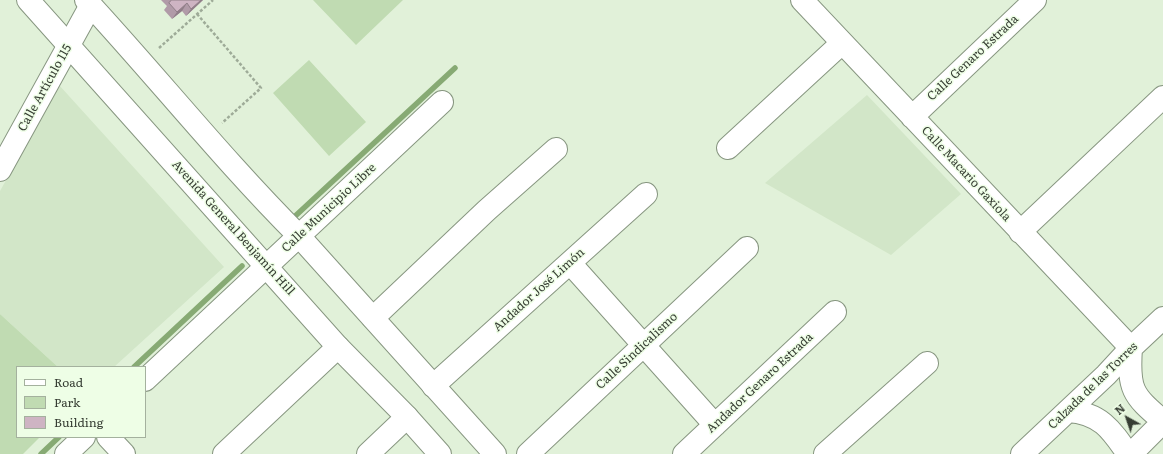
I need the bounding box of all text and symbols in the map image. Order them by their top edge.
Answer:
street label: Calle Genaro Estrada [925,12,1021,104]
street label: Calle Artículo 115 [15,42,75,134]
street label: Calle Macario Gaxiola [918,124,1014,224]
street label: Avenida General Benjamín Hill [169,158,297,298]
street label: Calle Municipio Libre [279,161,379,255]
street label: Andador José Limón [490,245,588,335]
street label: Calle Sindicalismo [593,310,681,392]
street label: Andador Genaro Estrada [704,330,816,436]
street label: Calzada de las Torres [1045,340,1141,432]
legend [16,366,146,438]
text: Road [54,373,83,391]
text: Park [54,393,80,411]
north arrow [1107,398,1147,438]
text: N [1111,400,1128,418]
text: Building [54,413,103,431]

